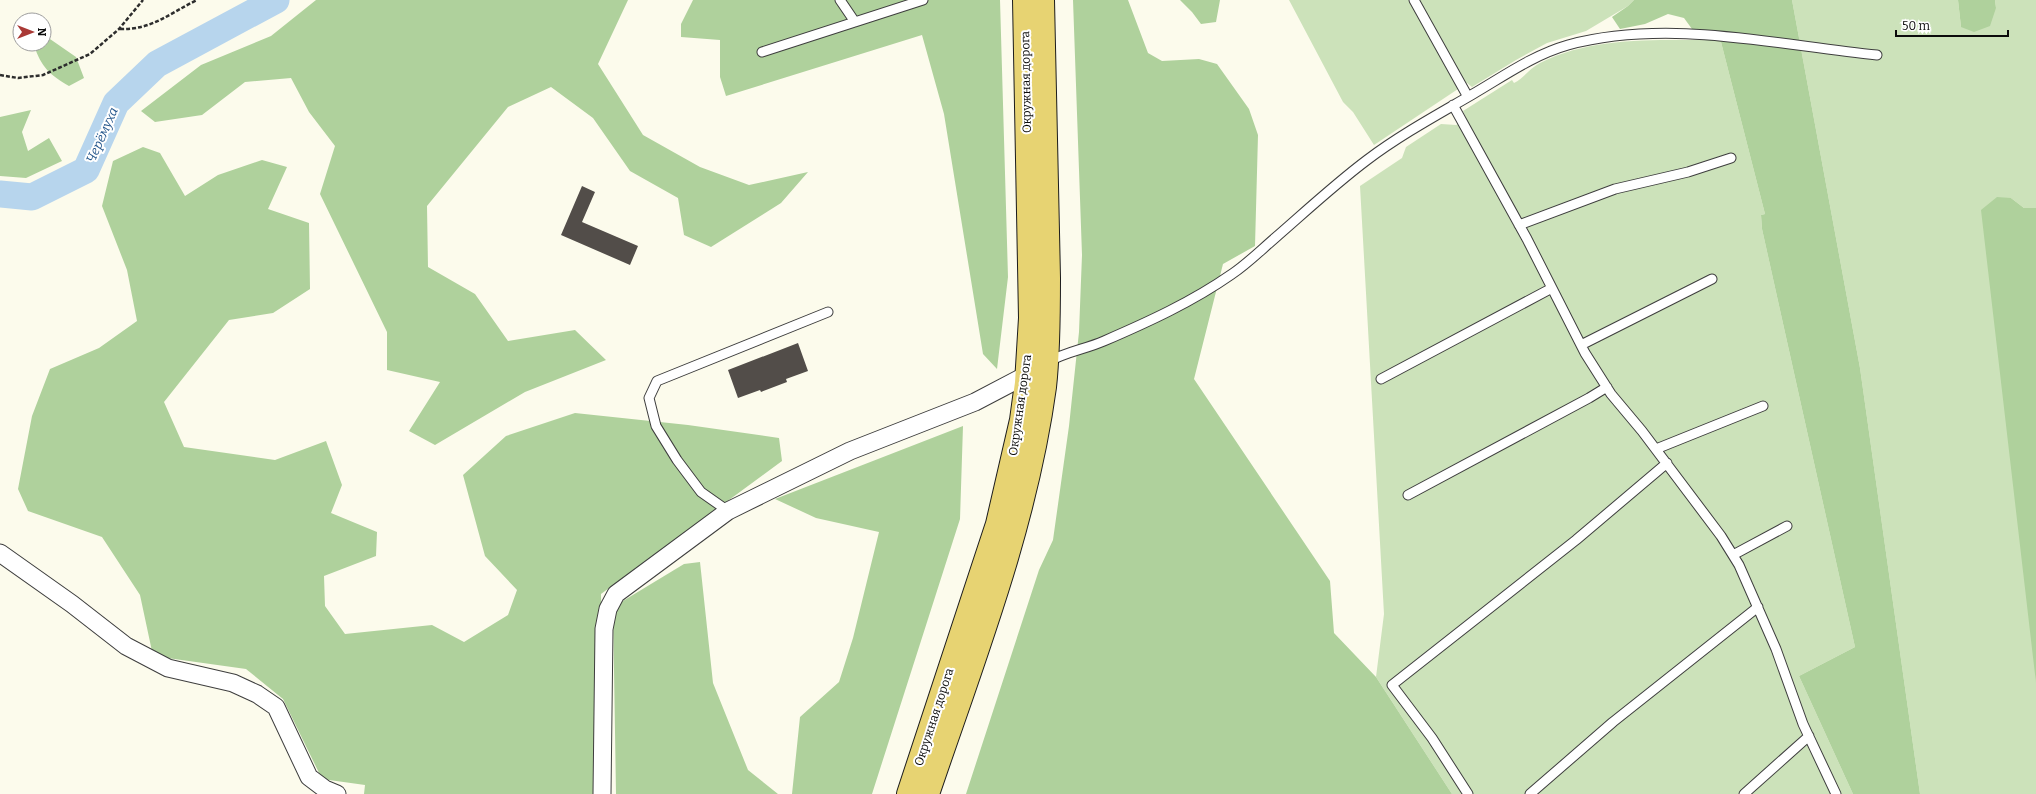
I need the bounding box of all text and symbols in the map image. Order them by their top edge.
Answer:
north arrow [12,12,52,52]
scale bar [1896,12,2008,38]
text: 50 m [1902,19,1931,33]
text: N [35,28,48,37]
street label: Окружная дорога [1018,30,1034,133]
water label: Черёмуха [83,105,121,165]
street label: Окружная дорога [1006,353,1034,457]
street label: Окружная дорога [912,666,957,768]

